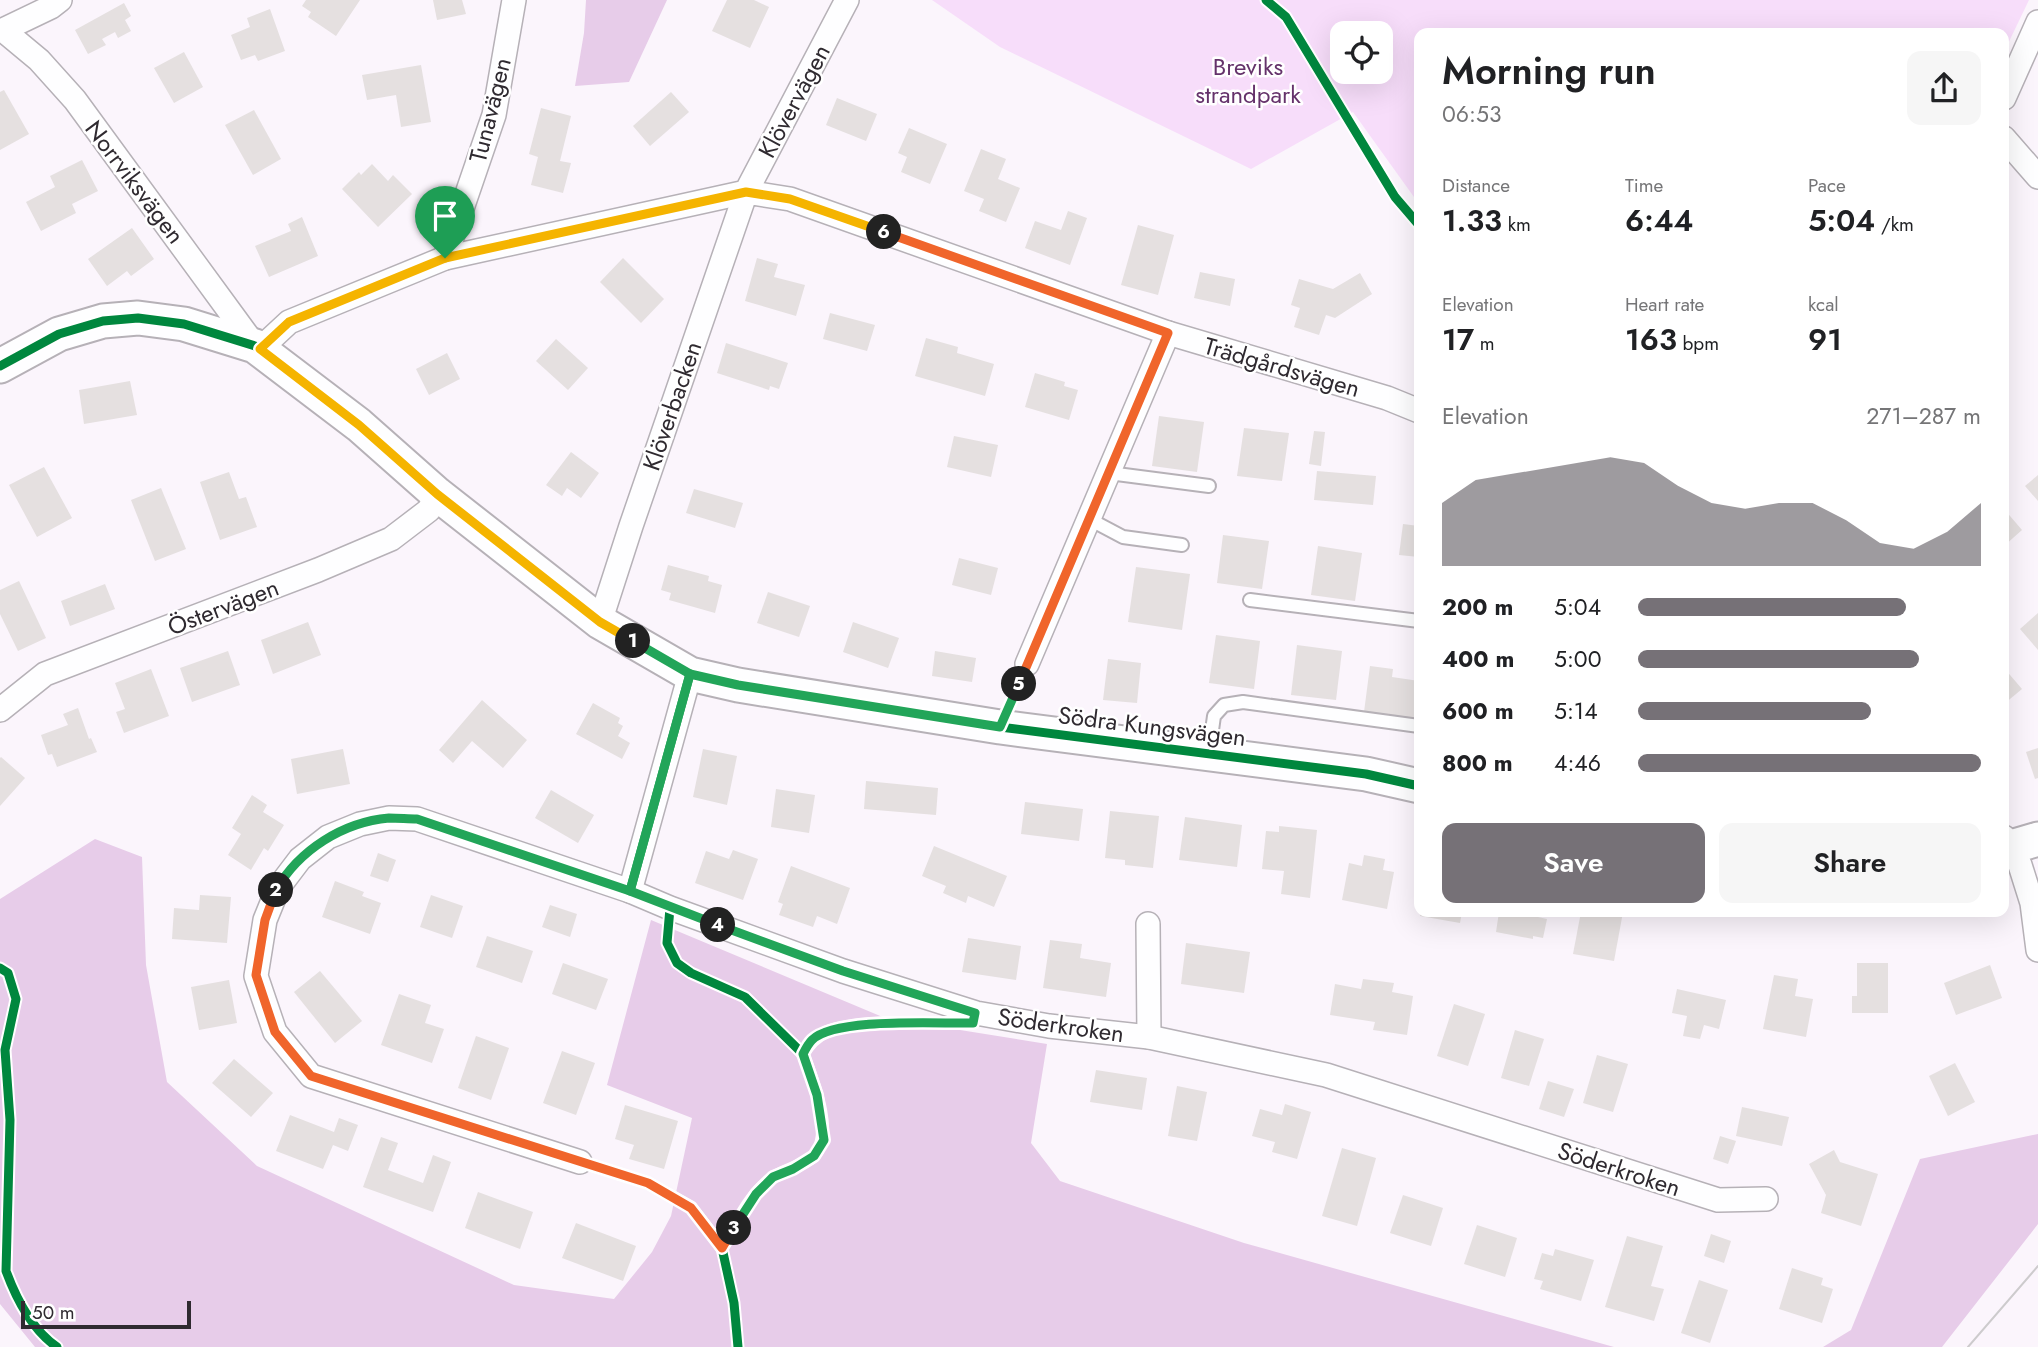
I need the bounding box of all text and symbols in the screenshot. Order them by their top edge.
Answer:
map controls [1330,21,1393,84]
button: locate [1330,21,1393,84]
street label: Klövervägen [749,38,839,164]
text: Morning run [1442,43,1656,98]
park label: Breviks strandpark [1195,49,1301,112]
button: share [1907,51,1981,125]
street label: Tunavägen [460,54,520,166]
text: 06:53 [1442,97,1501,131]
street label: Norrviksvägen [77,113,193,251]
text: Distance [1442,172,1510,199]
text: Time [1625,172,1663,199]
text: Pace [1808,172,1846,199]
pin [415,186,475,258]
icon: arrive [426,197,464,235]
text: 1.33 [1442,199,1502,242]
text: 6:44 [1625,199,1693,242]
text: 5:04 [1808,199,1875,242]
text: km [1502,211,1531,238]
text: /km [1875,211,1914,238]
pin: 6 [866,215,902,250]
text: 6 [877,218,890,245]
text: Elevation [1442,291,1514,318]
text: Heart rate [1625,291,1704,318]
text: kcal [1808,291,1839,318]
text: 17 [1442,318,1474,361]
text: 163 [1625,318,1677,361]
text: 91 [1808,318,1842,361]
street label: Trädgårdsvägen [1200,328,1364,406]
text: m [1474,330,1495,357]
text: bpm [1677,330,1719,357]
street label: Klöverbacken [634,337,710,475]
text: Elevation [1442,399,1529,433]
text: 271–287 m [1866,399,1981,433]
street label: Östervägen [162,570,284,644]
text: 200 m [1442,590,1513,624]
text: 5:04 [1554,590,1601,624]
pin: 1 [616,624,650,658]
text: 1 [628,627,637,654]
text: 400 m [1442,642,1514,676]
text: 5:00 [1554,642,1601,676]
pin: 5 [1002,666,1036,702]
text: 5 [1012,670,1025,697]
text: 600 m [1442,694,1514,728]
text: 5:14 [1554,694,1598,728]
street label: Södra Kungsvägen [1056,697,1248,755]
text: 800 m [1442,746,1513,780]
text: 4:46 [1554,746,1601,780]
button: Save [1442,823,1705,903]
button: Share [1719,823,1981,903]
pin: 2 [258,872,294,908]
text: 2 [269,876,282,903]
pin: 4 [700,908,736,942]
text: 4 [711,911,724,938]
street label: Söderkroken [996,999,1126,1051]
street label: Söderkroken [1553,1133,1685,1205]
pin: 3 [716,1210,752,1246]
text: 3 [728,1214,739,1241]
scale bar [21,1298,191,1330]
text: 50 m [32,1299,75,1326]

